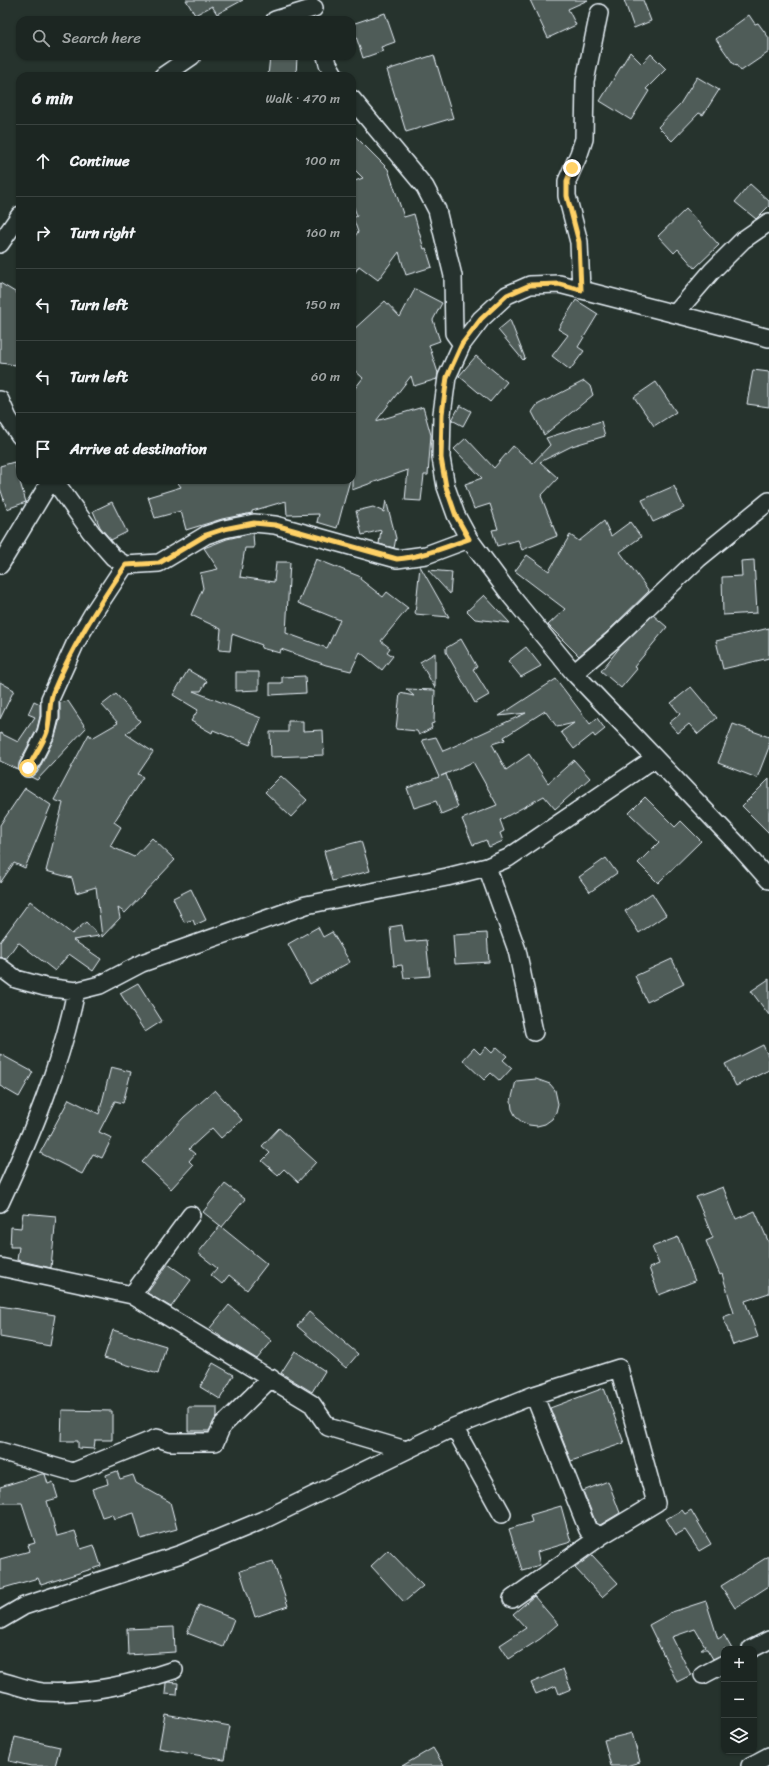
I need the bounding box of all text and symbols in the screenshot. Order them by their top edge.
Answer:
search box [16,16,356,60]
text: Search here [62,25,141,51]
icon: search [30,27,52,49]
text: 6 min [32,83,73,113]
text: Walk · 470 m [265,87,340,110]
text: Continue [70,148,130,174]
text: 100 m [305,149,340,172]
icon: ahead [32,150,54,172]
route end [563,159,581,177]
text: Turn right [70,220,135,246]
text: 160 m [305,221,340,244]
icon: right [32,222,54,244]
text: Turn left [70,292,128,318]
text: 150 m [305,293,340,316]
icon: left [32,294,54,316]
text: Turn left [70,364,128,390]
text: 60 m [311,365,340,388]
icon: left [32,366,54,388]
text: Arrive at destination [70,436,207,462]
icon: arrive [32,438,54,460]
route start [19,759,37,777]
map controls [721,1646,757,1754]
button: + [721,1646,757,1682]
button: − [721,1682,757,1718]
button: layers [721,1718,757,1754]

